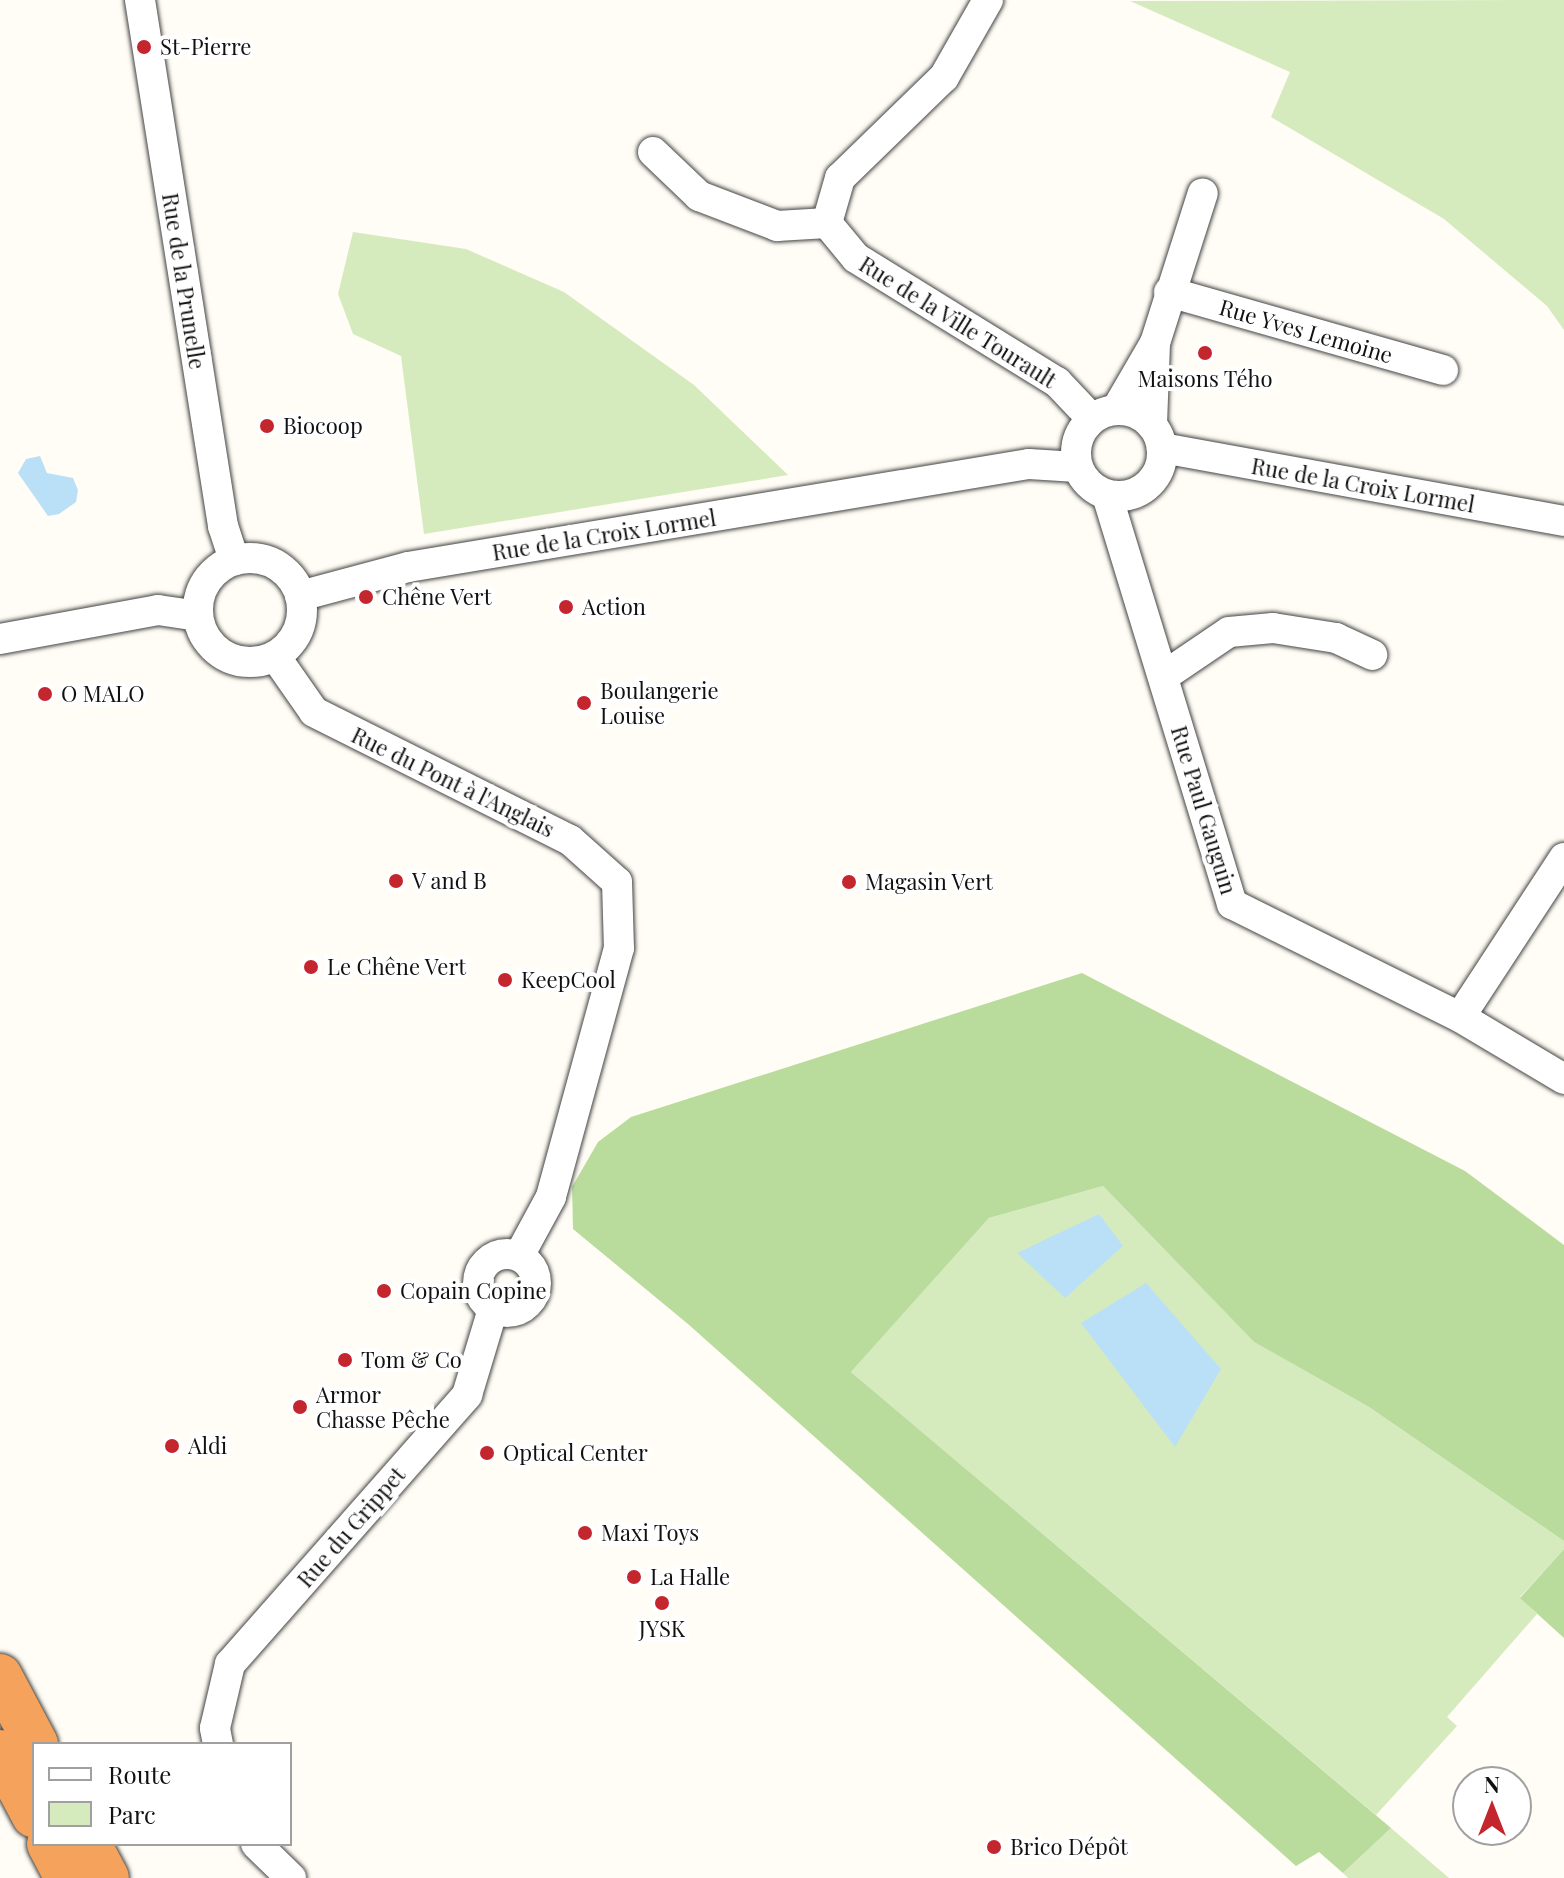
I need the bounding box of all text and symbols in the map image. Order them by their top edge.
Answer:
place label: St-Pierre [160,34,251,60]
marker: St-Pierre [135,38,153,56]
street label: Rue de la Prunelle [157,191,211,371]
street label: Rue de la Ville Tourault [854,250,1062,394]
street label: Rue Yves Lemoine [1216,294,1396,368]
marker: Maisons Tého [1196,344,1214,362]
place label: Maisons Tého [1137,366,1273,392]
place label: Biocoop [283,413,363,439]
marker: Biocoop [258,417,276,435]
street label: Rue de la Croix Lormel [1249,452,1477,518]
street label: Rue de la Croix Lormel [490,504,718,566]
place label: Chêne Vert [382,584,492,610]
marker: Chêne Vert [357,588,375,606]
place label: Action [582,594,646,620]
marker: Action [557,598,575,616]
place label: Boulangerie Louise [600,677,719,728]
place label: O MALO [61,681,145,707]
marker: O MALO [36,685,54,703]
marker: Boulangerie Louise [575,694,593,712]
street label: Rue du Pont à l'Anglais [347,721,559,843]
street label: Rue Paul Gauguin [1166,722,1242,898]
place label: V and B [412,868,487,894]
place label: Magasin Vert [865,869,994,895]
marker: V and B [387,872,405,890]
marker: Magasin Vert [840,873,858,891]
place label: Le Chêne Vert [327,954,467,980]
marker: Le Chêne Vert [302,958,320,976]
place label: KeepCool [521,967,616,993]
marker: KeepCool [496,971,514,989]
place label: Copain Copine [400,1278,547,1304]
marker: Copain Copine [375,1282,393,1300]
place label: Tom & Co [361,1347,462,1373]
marker: Tom & Co [336,1351,354,1369]
place label: Armor Chasse Pêche [316,1381,450,1432]
marker: Armor Chasse Pêche [291,1398,309,1416]
place label: Aldi [188,1433,227,1459]
marker: Aldi [163,1437,181,1455]
place label: Optical Center [503,1440,648,1466]
marker: Optical Center [478,1444,496,1462]
street label: Rue du Grippet [292,1461,410,1593]
place label: Maxi Toys [601,1520,700,1546]
marker: Maxi Toys [576,1524,594,1542]
place label: La Halle [650,1564,730,1590]
marker: La Halle [625,1568,643,1586]
marker: JYSK [653,1594,671,1612]
place label: JYSK [639,1616,685,1642]
legend [32,1742,292,1846]
text: Route [108,1758,171,1790]
north arrow [1452,1766,1532,1846]
text: N [1484,1769,1500,1799]
text: Parc [108,1798,156,1830]
place label: Brico Dépôt [1010,1834,1128,1860]
marker: Brico Dépôt [985,1838,1003,1856]

